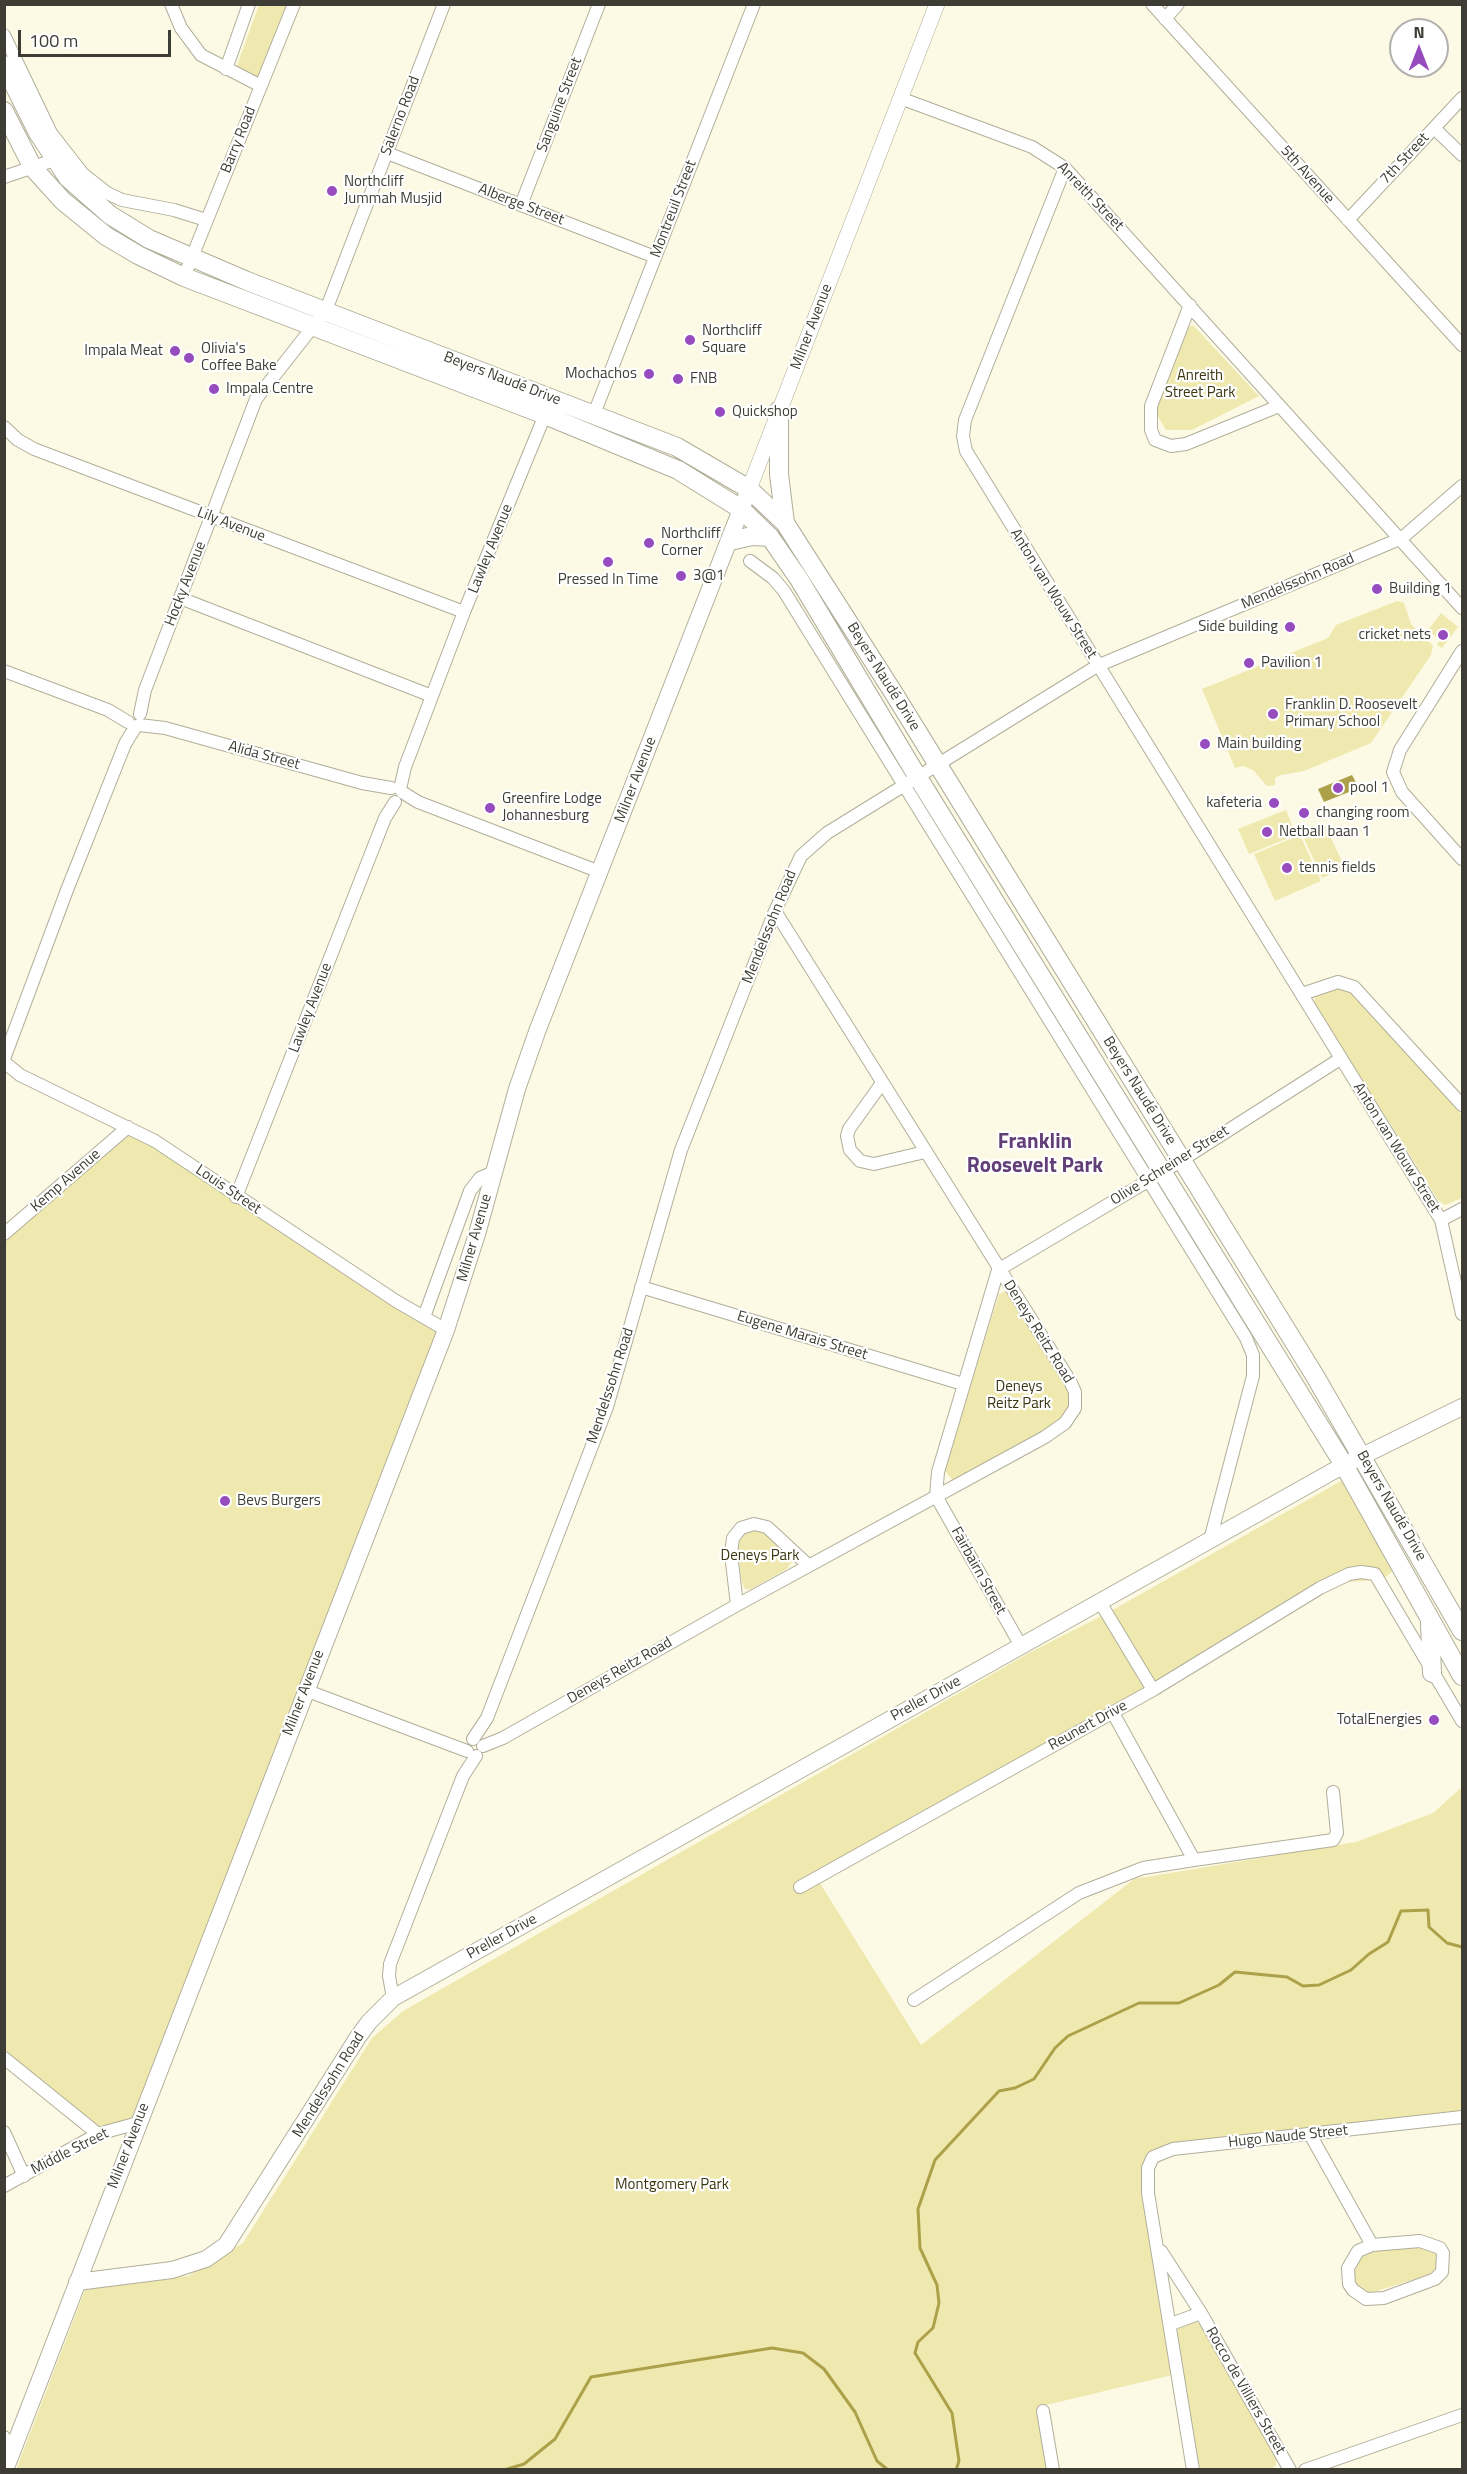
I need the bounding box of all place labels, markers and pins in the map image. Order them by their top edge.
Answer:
place label: Northcliff Jummah Musjid [344,173,442,208]
marker: Northcliff Jummah Musjid [325,184,339,198]
place label: Northcliff Square [702,322,762,357]
marker: Northcliff Square [683,333,697,347]
place label: Olivia's Coffee Bake [201,340,276,375]
place label: Impala Meat [84,342,163,360]
marker: Impala Meat [168,344,182,358]
marker: Olivia's Coffee Bake [182,351,196,365]
place label: Mochachos [565,365,637,383]
marker: Mochachos [642,367,656,381]
place label: FNB [690,370,717,388]
marker: FNB [671,372,685,386]
place label: Impala Centre [226,380,313,398]
marker: Impala Centre [207,382,221,396]
place label: Quickshop [732,403,798,421]
marker: Quickshop [713,405,727,419]
place label: Northcliff Corner [661,525,721,560]
marker: Northcliff Corner [642,536,656,550]
marker: Pressed In Time [601,555,615,569]
place label: 3@1 [693,567,724,585]
marker: 3@1 [674,569,688,583]
place label: Pressed In Time [558,571,658,589]
place label: Building 1 [1389,580,1452,598]
marker: Building 1 [1370,582,1384,596]
place label: Side building [1198,618,1278,636]
marker: Side building [1283,620,1297,634]
place label: cricket nets [1359,626,1431,644]
marker: cricket nets [1436,628,1450,642]
place label: Pavilion 1 [1261,654,1322,672]
marker: Pavilion 1 [1242,656,1256,670]
place label: Franklin D. Roosevelt Primary School [1285,696,1417,731]
marker: Franklin D. Roosevelt Primary School [1266,707,1280,721]
place label: Main building [1217,735,1301,753]
marker: Main building [1198,737,1212,751]
place label: pool 1 [1350,779,1389,797]
marker: pool 1 [1331,781,1345,795]
place label: Greenfire Lodge Johannesburg [502,790,602,825]
place label: kafeteria [1206,794,1262,812]
marker: kafeteria [1267,796,1281,810]
marker: Greenfire Lodge Johannesburg [483,801,497,815]
place label: changing room [1316,804,1410,822]
marker: changing room [1297,806,1311,820]
place label: Netball baan 1 [1279,823,1370,841]
marker: Netball baan 1 [1260,825,1274,839]
place label: tennis fields [1299,859,1376,877]
marker: tennis fields [1280,861,1294,875]
place label: Bevs Burgers [237,1492,321,1510]
marker: Bevs Burgers [218,1494,232,1508]
place label: TotalEnergies [1337,1711,1422,1729]
marker: TotalEnergies [1427,1713,1441,1727]

